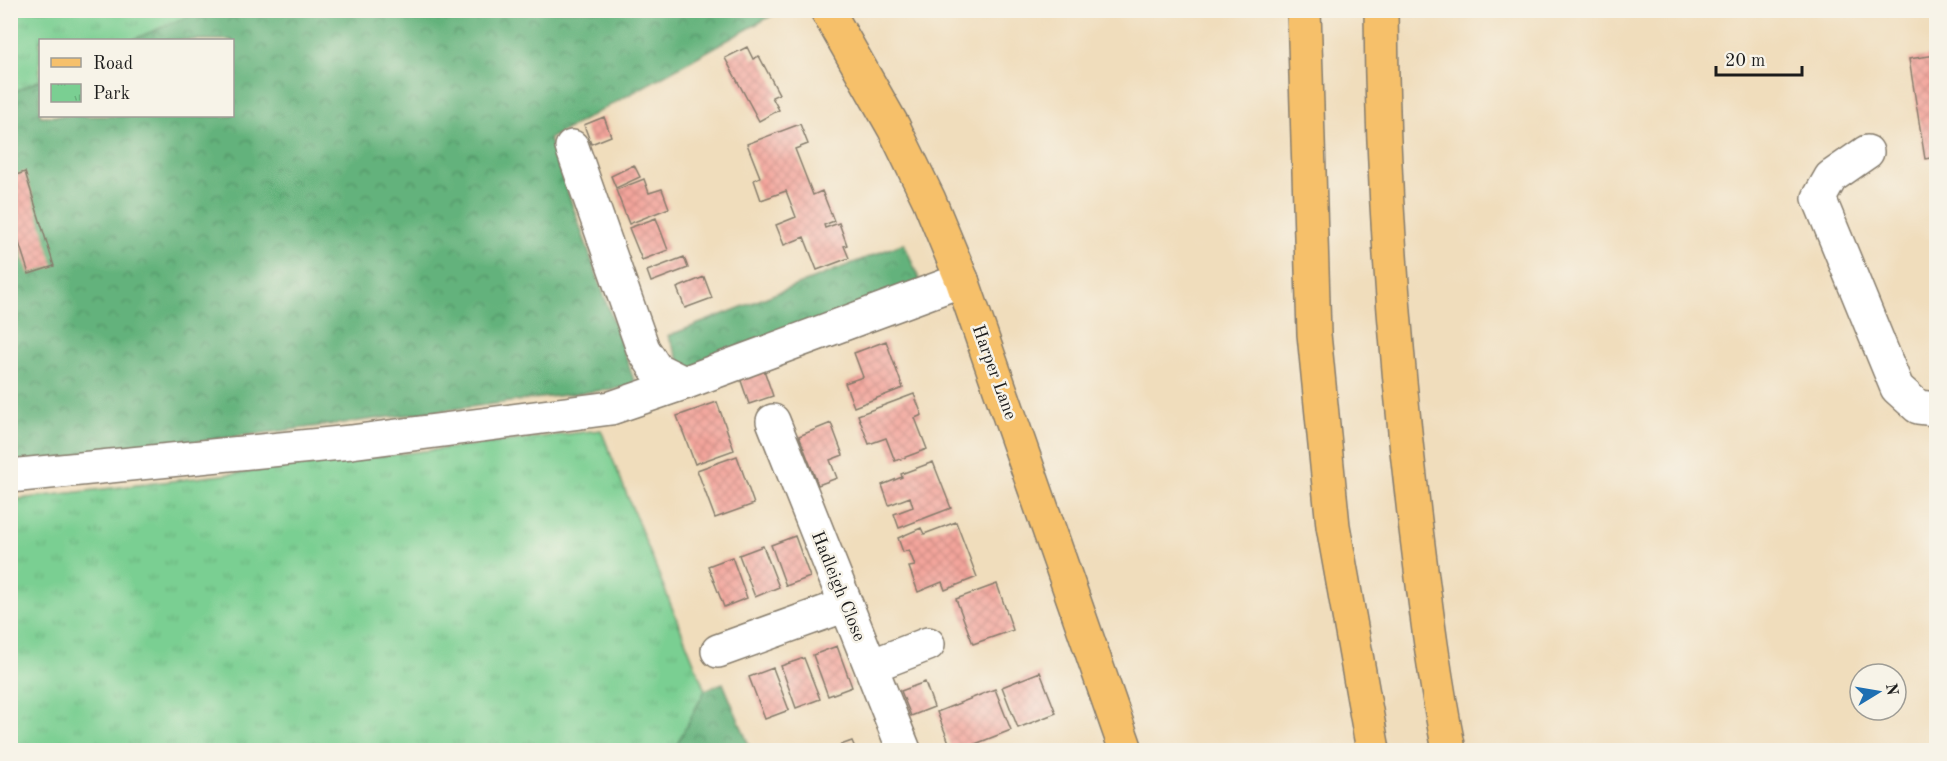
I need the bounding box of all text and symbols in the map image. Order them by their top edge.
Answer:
legend [39,39,234,117]
scale bar [1716,39,1802,77]
text: 20 m [1725,52,1765,70]
text: Road [93,55,133,73]
text: Park [93,85,130,103]
street label: Harper Lane [969,323,1020,422]
street label: Hadleigh Close [808,529,868,644]
north arrow [1848,662,1908,722]
text: N [1882,682,1900,698]

